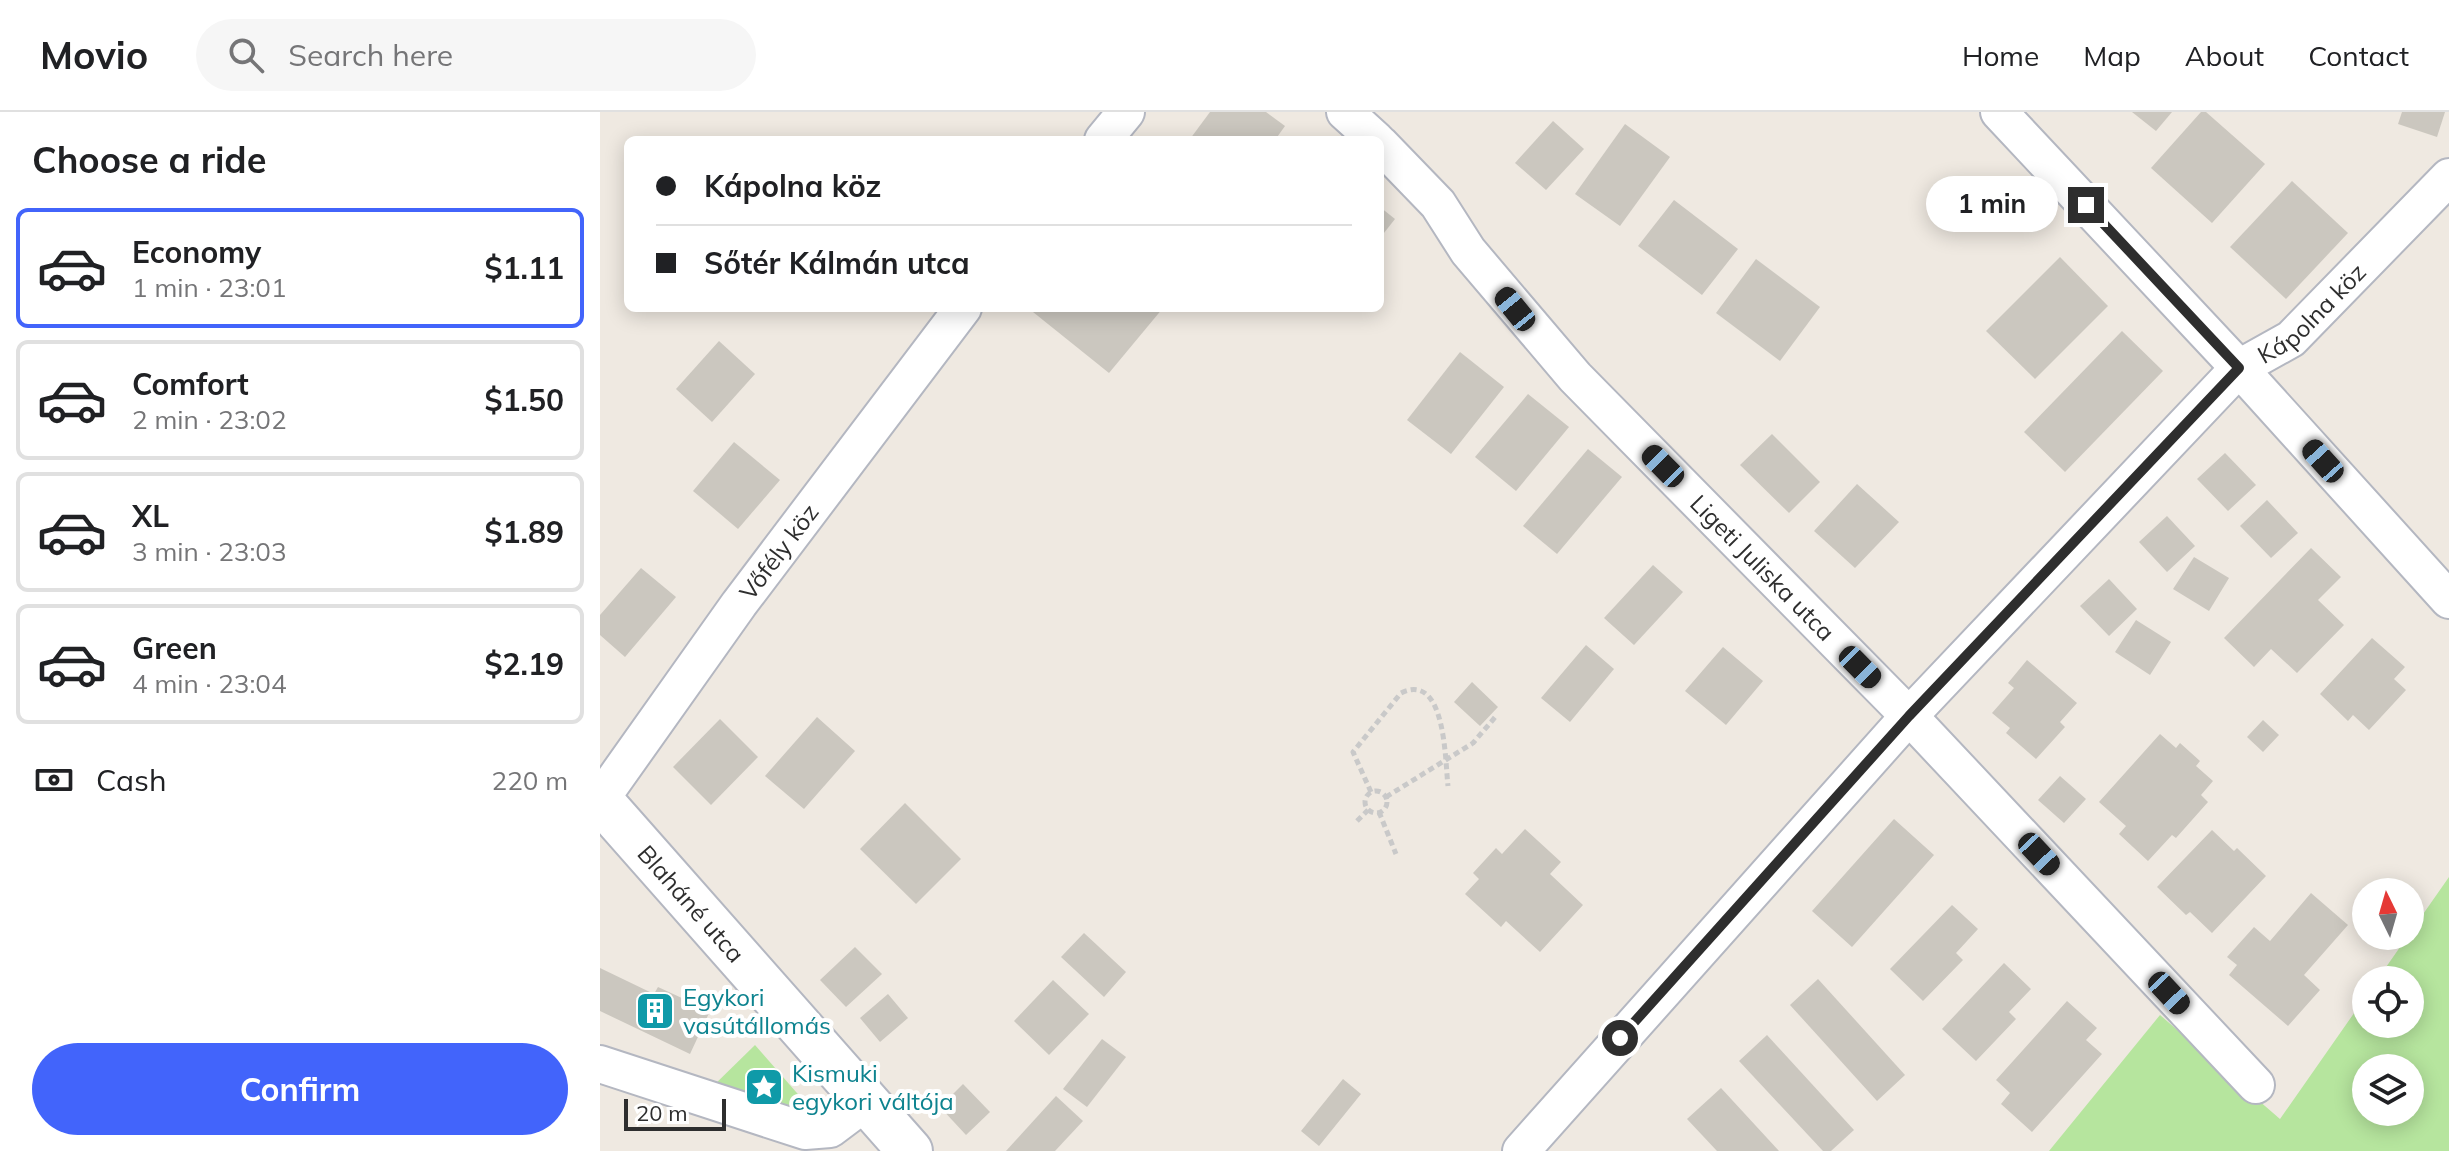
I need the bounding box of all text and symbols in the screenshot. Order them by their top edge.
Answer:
search box [196,19,756,91]
text: Movio [40,31,148,79]
icon: search [224,33,268,77]
text: Search here [288,36,453,74]
text: Home [1962,38,2039,73]
text: Map [2083,38,2141,73]
text: About [2185,38,2264,73]
text: Contact [2308,38,2409,73]
text: Choose a ride [32,137,266,182]
text: Kápolna köz [704,167,881,205]
callout: 1 min [1926,177,2058,233]
text: 1 min [1958,187,2026,220]
route end [2068,187,2104,223]
icon: car [36,232,108,304]
text: Economy [132,233,261,271]
text: Sőtér Kálmán utca [704,244,970,282]
text: $1.11 [485,249,564,287]
street label: Kápolna köz [2252,257,2372,370]
text: 1 min · 23:01 [132,271,287,304]
car [1491,283,1539,335]
icon: car [36,364,108,436]
text: Comfort [132,365,249,403]
text: $1.50 [485,381,564,419]
text: 2 min · 23:02 [132,403,287,436]
car [2298,435,2348,487]
car [1638,441,1688,491]
street label: Ligeti Juliska utca [1684,488,1841,647]
icon: car [36,496,108,568]
text: XL [132,497,169,535]
street label: Vőfély köz [733,498,825,606]
text: $1.89 [485,513,564,551]
text: 3 min · 23:03 [132,535,287,568]
icon: car [36,628,108,700]
text: Green [132,629,217,667]
car [1835,642,1885,692]
text: $2.19 [485,645,564,683]
text: 4 min · 23:04 [132,667,287,700]
icon: cash [32,758,76,802]
text: Cash [96,761,167,799]
text: 220 m [492,764,568,797]
car [2014,828,2064,880]
street label: Blaháné utca [632,839,751,968]
north arrow [2352,878,2424,950]
map controls [2352,878,2424,1126]
button: locate [2352,966,2424,1038]
car [2144,967,2194,1019]
place label: Egykori vasútállomás [683,982,831,1040]
building icon: Egykori vasútállomás [634,990,676,1032]
route start [1602,1020,1638,1056]
button: Confirm [32,1043,568,1135]
button: layers [2352,1054,2424,1126]
place label: Kismuki egykori váltója [792,1058,954,1116]
place icon: Kismuki egykori váltója [743,1066,785,1108]
scale bar [624,1095,726,1131]
text: 20 m [636,1099,687,1127]

